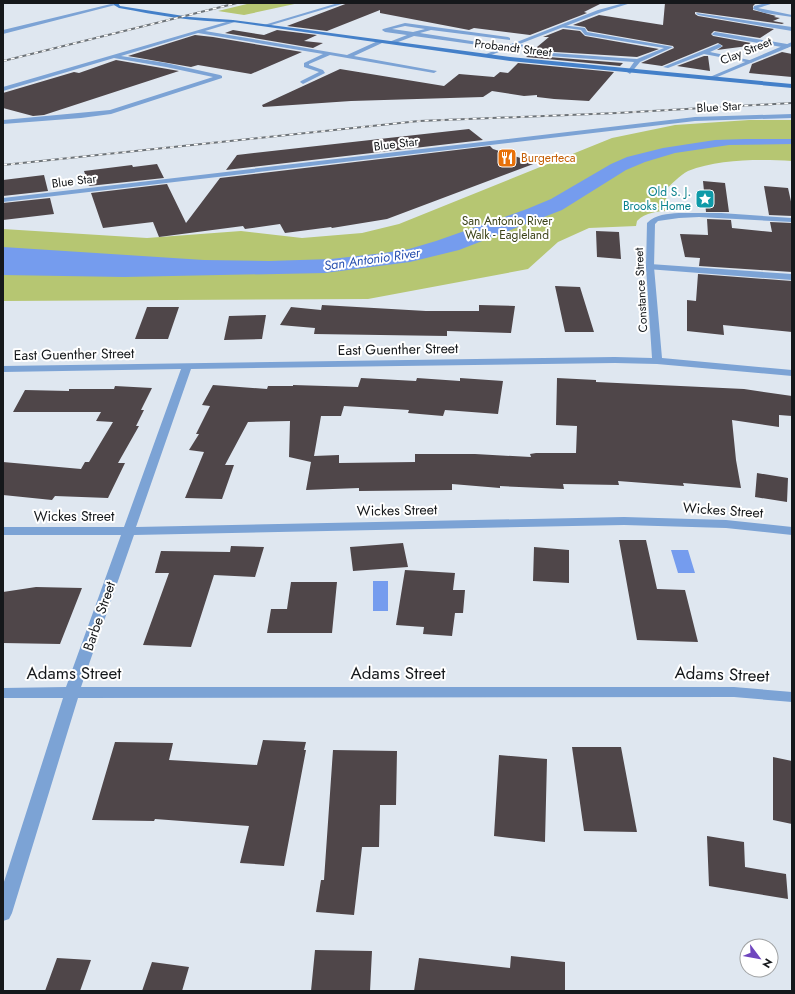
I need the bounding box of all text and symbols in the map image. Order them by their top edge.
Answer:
street label: Clay Street [717,32,775,70]
street label: Probandt Street [473,34,553,62]
street label: Blue Star [696,97,743,117]
street label: Blue Star [373,132,420,156]
restaurant icon: Burgerteca [496,147,518,169]
place label: Burgerteca [521,149,576,167]
street label: Blue Star [51,169,98,193]
place label: Old S. J. Brooks Home [623,183,691,215]
place icon: Old S. J. Brooks Home [694,188,716,210]
park label: San Antonio River Walk - Eagleland [462,212,553,244]
water label: San Antonio River [323,243,422,275]
street label: Constance Street [630,247,652,333]
street label: East Guenther Street [337,338,459,360]
street label: East Guenther Street [13,343,135,365]
street label: Wickes Street [682,497,765,523]
street label: Wickes Street [357,499,438,521]
street label: Wickes Street [34,506,115,526]
street label: Barbe Street [78,578,120,653]
street label: Adams Street [674,660,770,688]
street label: Adams Street [27,661,121,685]
street label: Adams Street [351,661,445,685]
north arrow [739,938,779,978]
text: N [758,955,777,971]

